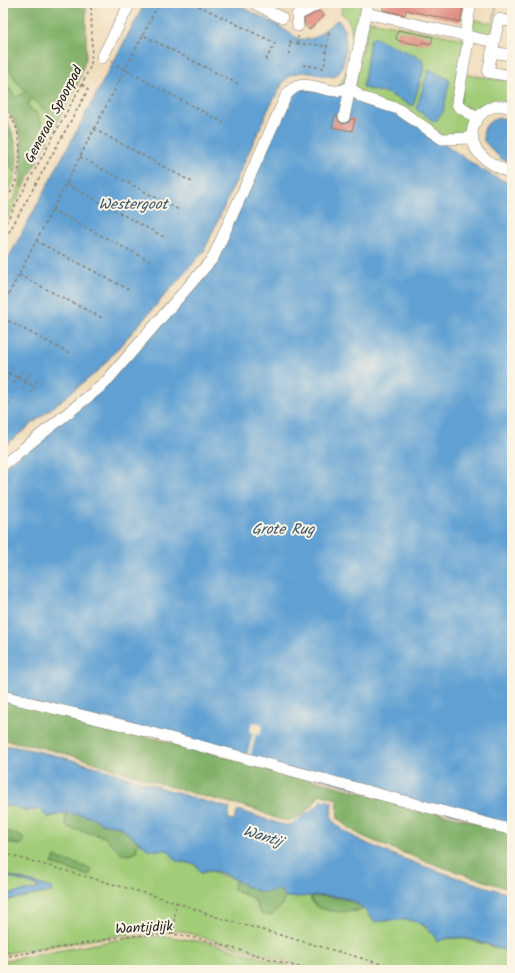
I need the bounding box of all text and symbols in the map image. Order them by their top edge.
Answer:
street label: Generaal Spoorpad [19,61,89,167]
water label: Westergoot [99,193,170,217]
water label: Grote Rug [252,518,315,542]
water label: Wantij [240,820,288,855]
street label: Wantijdijk [115,915,174,940]

